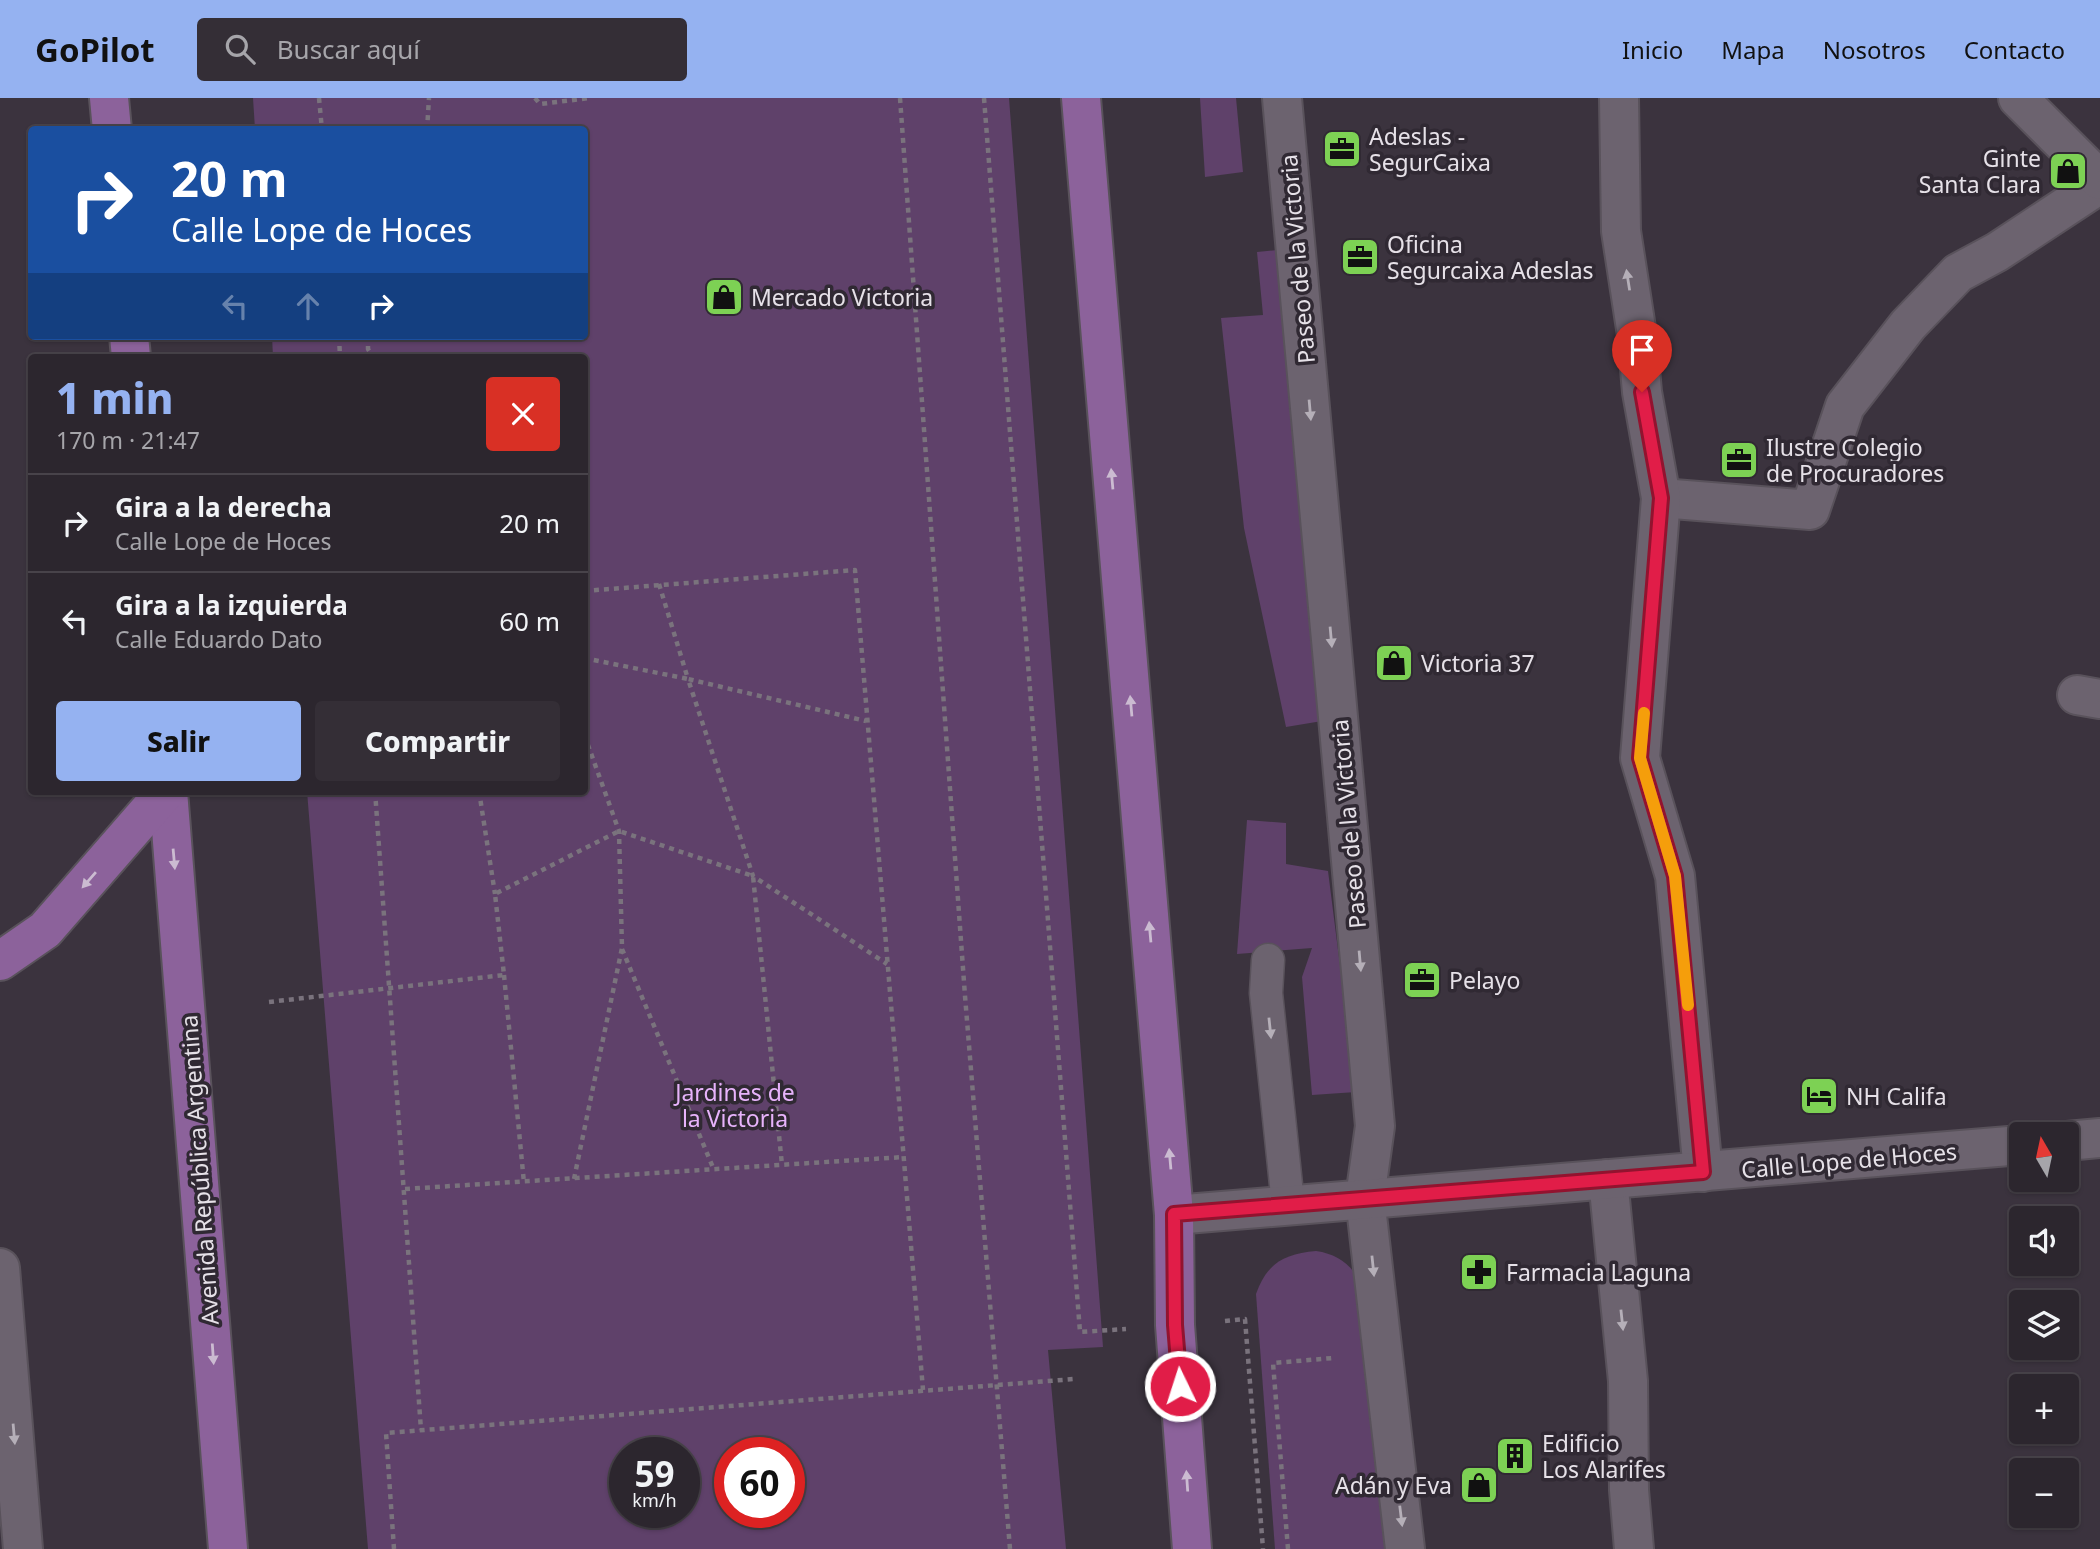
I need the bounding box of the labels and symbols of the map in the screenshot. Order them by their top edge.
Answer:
place label: Adeslas - SegurCaixa [1369,120,1491,178]
office icon: Adeslas - SegurCaixa [1321,128,1363,170]
place label: Ginte Santa Clara [1919,142,2041,200]
shop icon: Ginte Santa Clara [2047,150,2089,192]
street label: Paseo de la Victoria [1272,153,1322,365]
place label: Oficina Segurcaixa Adeslas [1387,228,1594,286]
office icon: Oficina Segurcaixa Adeslas [1339,236,1381,278]
one-way arrow [1622,269,1633,291]
shop icon: Mercado Victoria [703,276,745,318]
place label: Mercado Victoria [751,281,933,313]
pin [1612,320,1672,392]
one-way arrow [1305,399,1316,421]
place label: Ilustre Colegio de Procuradores [1766,431,1944,489]
office icon: Ilustre Colegio de Procuradores [1718,439,1760,481]
one-way arrow [1106,468,1117,490]
one-way arrow [1326,626,1337,648]
shop icon: Victoria 37 [1373,642,1415,684]
place label: Victoria 37 [1421,647,1535,679]
one-way arrow [1125,694,1136,716]
street label: Paseo de la Victoria [1323,718,1373,930]
one-way arrow [169,848,180,870]
one-way arrow [82,871,97,888]
one-way arrow [1145,921,1156,943]
one-way arrow [1355,950,1366,972]
office icon: Pelayo [1401,959,1443,1001]
place label: Pelayo [1449,964,1520,996]
street label: Avenida República Argentina [172,1014,226,1326]
one-way arrow [1265,1017,1276,1039]
hotel icon: NH Califa [1798,1075,1840,1117]
park label: Jardines de la Victoria [673,1076,795,1134]
place label: NH Califa [1846,1080,1947,1112]
north arrow [2009,1122,2079,1192]
street label: Calle Lope de Hoces [1740,1135,1958,1185]
one-way arrow [1164,1148,1175,1170]
pharmacy icon: Farmacia Laguna [1458,1251,1500,1293]
one-way arrow [1368,1255,1379,1277]
place label: Farmacia Laguna [1506,1256,1691,1288]
one-way arrow [1617,1309,1628,1331]
one-way arrow [208,1344,219,1366]
position arrow [1143,1349,1217,1423]
one-way arrow [9,1423,20,1445]
place label: Edificio Los Alarifes [1542,1427,1666,1485]
building icon: Edificio Los Alarifes [1494,1435,1536,1477]
speed limit sign: 60 [714,1437,805,1528]
shop icon: Adán y Eva [1458,1464,1500,1506]
place label: Adán y Eva [1335,1469,1452,1501]
one-way arrow [1181,1470,1192,1492]
one-way arrow [1396,1505,1407,1527]

